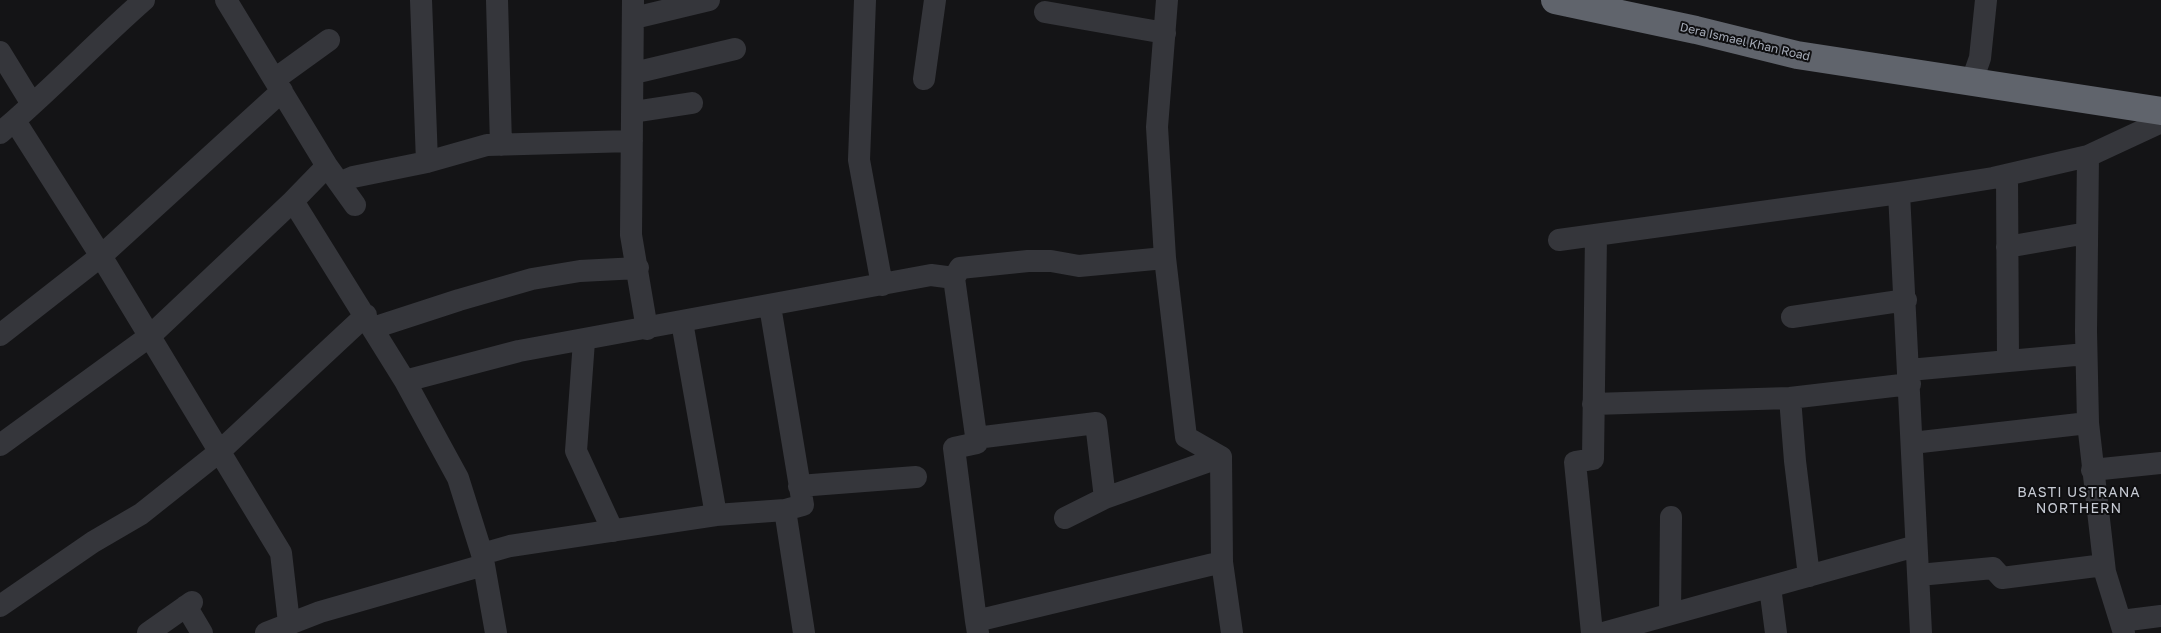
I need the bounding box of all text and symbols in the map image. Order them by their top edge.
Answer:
street label: Dera Ismael Khan Road [1678,20,1812,64]
district label: BASTI USTRANA NORTHERN [2016,485,2142,518]

